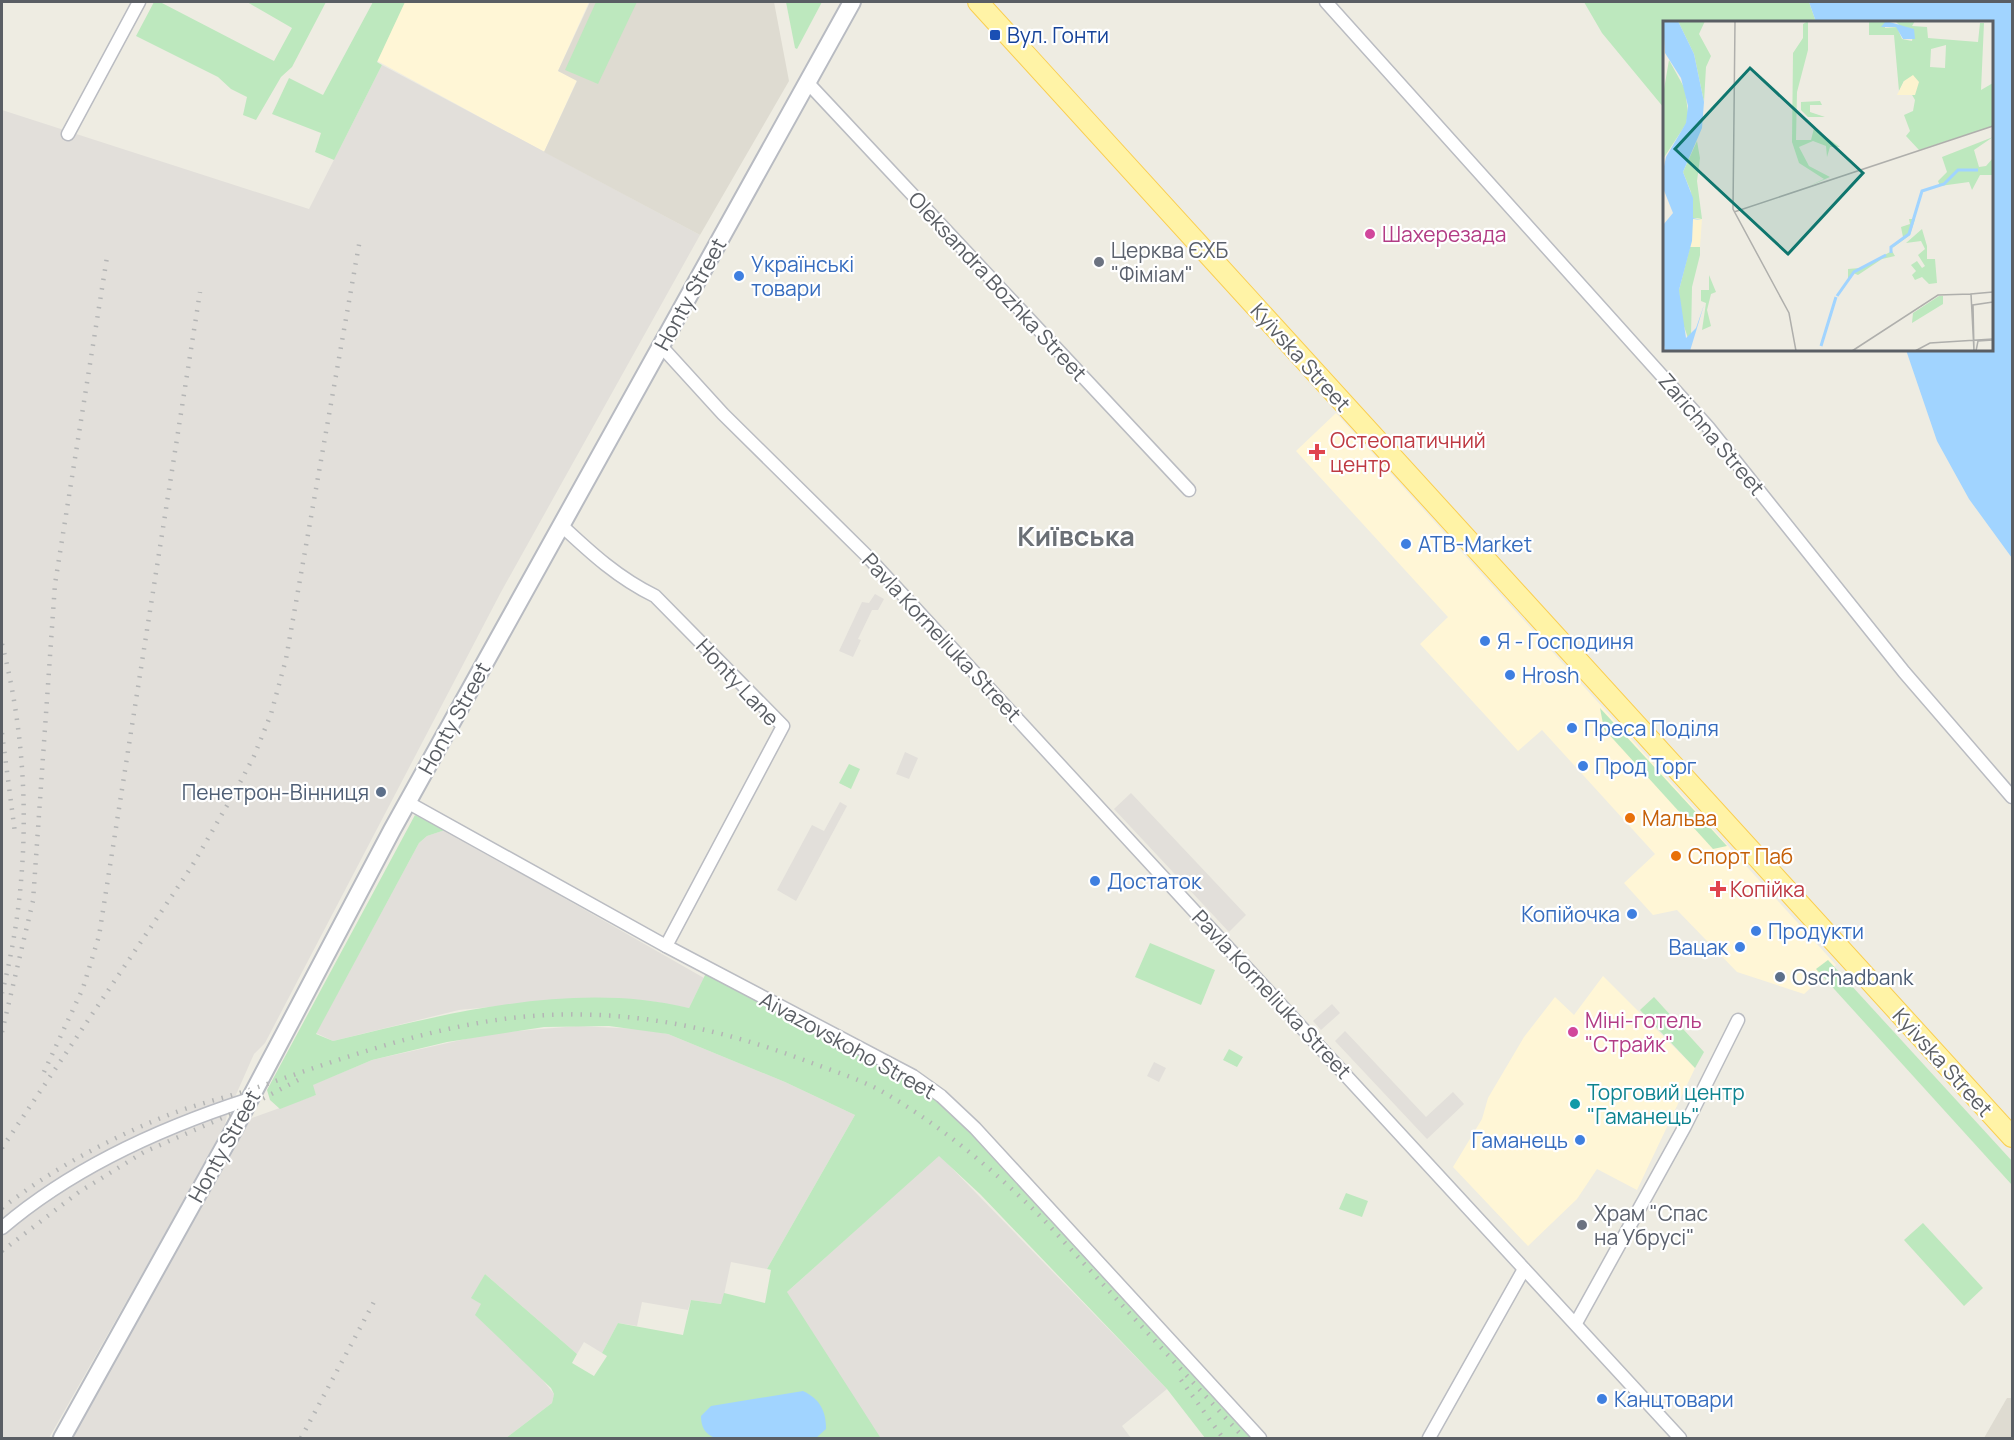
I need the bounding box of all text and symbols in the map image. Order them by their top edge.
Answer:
place label: Вул. Гонти [1007,21,1109,49]
inset map [1663,21,1993,351]
marker: Вул. Гонти [988,28,1002,42]
street label: Oleksandra Bozhka Street [903,185,1093,387]
place label: Шахерезада [1382,220,1506,248]
marker: Шахерезада [1363,227,1377,241]
street label: Honty Street [648,233,732,355]
place label: Церква ЄХБ "Фіміам" [1111,236,1228,288]
place label: Українські товари [751,250,854,302]
marker: Церква ЄХБ "Фіміам" [1092,255,1106,269]
marker: Українські товари [732,269,746,283]
street label: Kyivska Street [1245,297,1357,417]
street label: Zarichna Street [1653,367,1771,501]
place label: Остеопатичний центр [1330,426,1486,478]
marker: Остеопатичний центр [1308,443,1326,461]
district label: Київська [1017,517,1135,554]
place label: ATB-Market [1418,530,1532,558]
marker: ATB-Market [1399,537,1413,551]
street label: Pavla Korneliuka Street [856,546,1028,728]
place label: Я - Господиня [1497,627,1634,655]
street label: Honty Lane [690,632,786,732]
marker: Я - Господиня [1478,634,1492,648]
street label: Honty Street [412,657,496,779]
place label: Hrosh [1522,661,1580,689]
marker: Hrosh [1503,668,1517,682]
place label: Преса Поділя [1584,714,1719,742]
marker: Преса Поділя [1565,721,1579,735]
place label: Прод Торг [1595,752,1697,780]
marker: Прод Торг [1576,759,1590,773]
place label: Пенетрон-Вінниця [182,778,369,806]
marker: Пенетрон-Вінниця [374,785,388,799]
place label: Мальва [1642,804,1717,832]
marker: Мальва [1623,811,1637,825]
place label: Спорт Паб [1688,842,1793,870]
marker: Спорт Паб [1669,849,1683,863]
place label: Достаток [1107,867,1202,895]
marker: Достаток [1088,874,1102,888]
place label: Копійка [1730,875,1805,903]
marker: Копійка [1711,882,1725,896]
place label: Копійочка [1521,900,1620,928]
street label: Pavla Korneliuka Street [1186,903,1358,1085]
marker: Копійочка [1625,907,1639,921]
place label: Продукти [1768,917,1864,945]
marker: Продукти [1749,924,1763,938]
place label: Вацак [1668,933,1729,961]
marker: Вацак [1733,940,1747,954]
place label: Oschadbank [1792,963,1914,991]
marker: Oschadbank [1773,970,1787,984]
street label: Aivazovskoho Street [755,985,941,1105]
street label: Kyivska Street [1887,1002,1999,1122]
place label: Міні-готель "Страйк" [1585,1006,1702,1058]
marker: Міні-готель "Страйк" [1566,1025,1580,1039]
place label: Торговий центр "Гаманець" [1587,1078,1745,1130]
street label: Honty Street [182,1085,266,1207]
marker: Торговий центр "Гаманець" [1568,1097,1582,1111]
place label: Гаманець [1472,1126,1568,1154]
marker: Гаманець [1573,1133,1587,1147]
place label: Храм "Спас на Убрусі" [1594,1199,1708,1251]
marker: Храм "Спас на Убрусі" [1575,1218,1589,1232]
place label: Канцтовари [1614,1385,1734,1413]
marker: Канцтовари [1595,1392,1609,1406]

